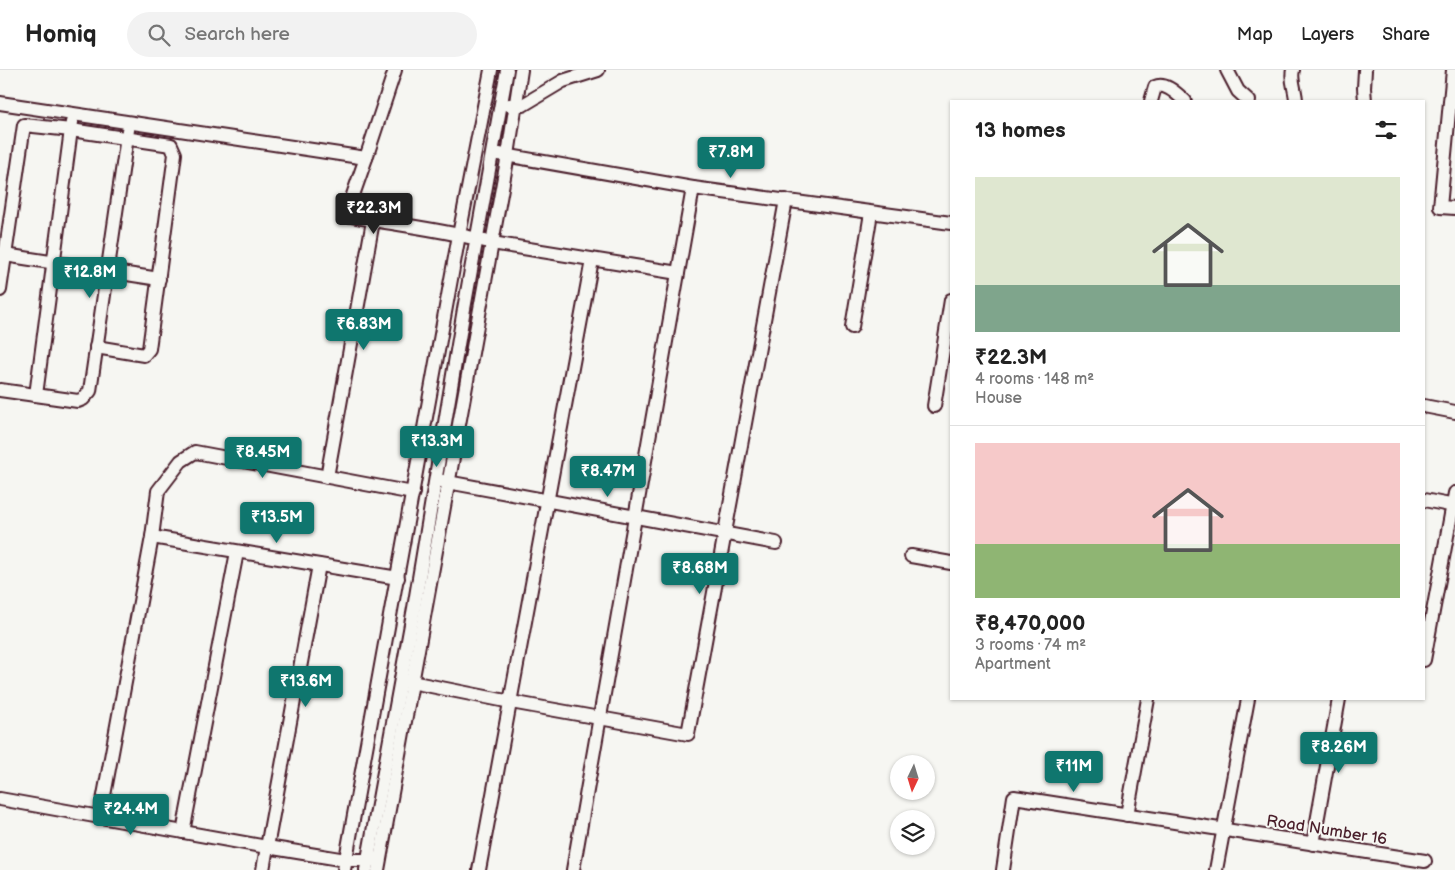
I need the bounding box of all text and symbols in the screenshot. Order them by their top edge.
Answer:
search box [127,12,477,57]
text: Homiq [25,20,97,49]
icon: search [145,21,173,49]
text: Search here [185,23,290,46]
text: Map [1237,24,1273,45]
text: Layers [1301,24,1354,45]
text: Share [1382,24,1430,45]
icon: filters [1372,116,1400,144]
text: 13 homes [975,118,1066,143]
pin: ₹7.8M [696,136,766,179]
text: ₹7.8M [709,143,753,162]
pin: ₹22.3M [333,192,415,235]
text: ₹22.3M [347,199,401,218]
icon: home [1143,210,1233,300]
pin: ₹12.8M [49,256,131,299]
text: ₹12.8M [64,263,116,282]
pin: ₹6.83M [323,308,405,351]
text: ₹6.83M [336,315,392,334]
text: ₹22.3M [975,345,1047,370]
text: 4 rooms · 148 m² [975,370,1094,389]
text: House [975,389,1022,408]
pin: ₹13.3M [396,426,478,468]
text: ₹13.3M [411,432,463,451]
pin: ₹8.45M [222,436,304,479]
text: ₹8.45M [236,443,290,462]
pin: ₹8.47M [567,456,649,498]
text: ₹8.47M [581,462,635,481]
icon: home [1143,475,1233,565]
pin: ₹13.5M [236,502,318,544]
text: ₹13.5M [251,508,303,527]
pin: ₹8.68M [659,552,741,595]
text: ₹8.68M [672,559,728,578]
text: ₹8,470,000 [975,611,1085,636]
text: 3 rooms · 74 m² [975,636,1086,655]
text: Apartment [975,655,1051,674]
pin: ₹13.6M [265,666,347,708]
text: ₹13.6M [280,672,332,691]
pin: ₹8.26M [1298,732,1380,774]
text: ₹8.26M [1311,738,1367,757]
pin: ₹11M [1044,750,1104,793]
north arrow [890,755,935,800]
map controls [890,755,935,855]
text: ₹11M [1056,757,1092,776]
pin: ₹24.4M [90,794,172,836]
text: ₹24.4M [104,800,158,819]
button: layers [890,810,935,855]
street label: Road Number 16 [1265,812,1389,849]

